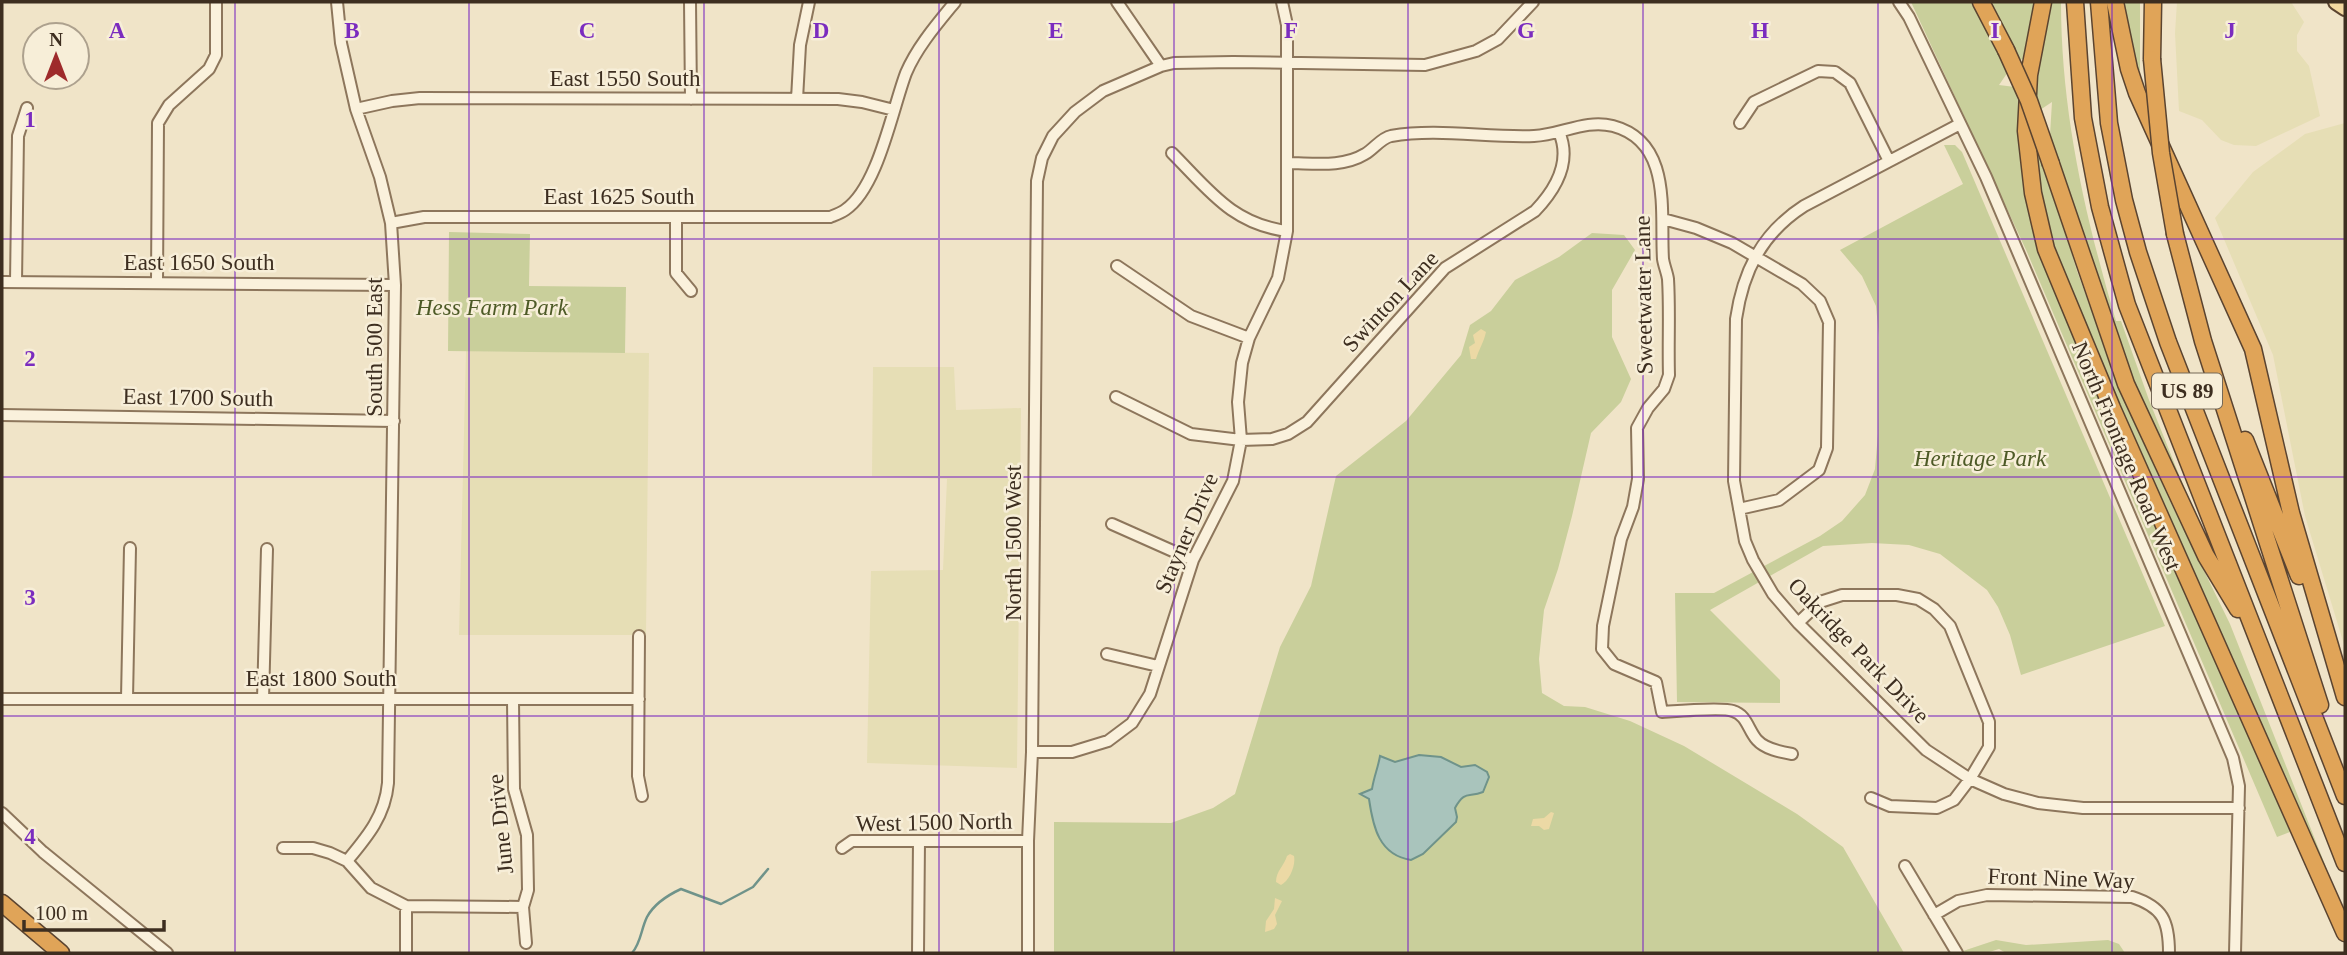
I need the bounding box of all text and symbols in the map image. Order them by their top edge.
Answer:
text: A [109,18,126,43]
text: B [344,18,360,43]
text: C [579,18,595,43]
text: D [813,18,829,43]
text: E [1048,18,1064,43]
text: F [1284,18,1298,43]
text: G [1517,18,1535,43]
text: H [1751,18,1769,43]
text: I [1991,18,2000,43]
text: J [2224,18,2236,43]
north arrow [21,21,91,91]
text: N [49,29,63,50]
street label: East 1550 South [550,66,701,91]
text: 1 [24,107,36,132]
street label: East 1625 South [544,184,695,209]
street label: Sweetwater Lane [1630,215,1657,375]
street label: Swinton Lane [1337,246,1443,357]
street label: East 1650 South [124,250,275,275]
street label: South 500 East [362,277,387,417]
park label: Hess Farm Park [415,295,569,320]
street label: North Frontage Road West [2067,338,2186,575]
text: 2 [24,346,36,371]
road number: US 89 [2152,374,2222,408]
street label: East 1700 South [122,384,274,411]
park label: Heritage Park [1913,446,2047,471]
street label: North 1500 West [1001,464,1026,621]
street label: Stayner Drive [1150,469,1223,597]
street label: Oakridge Park Drive [1783,573,1934,728]
text: 3 [24,585,36,610]
street label: East 1800 South [246,666,397,691]
street label: June Drive [483,773,518,875]
street label: West 1500 North [856,809,1013,836]
text: 4 [24,824,36,849]
street label: Front Nine Way [1987,863,2135,894]
scale bar [24,888,164,932]
text: 100 m [35,901,88,925]

